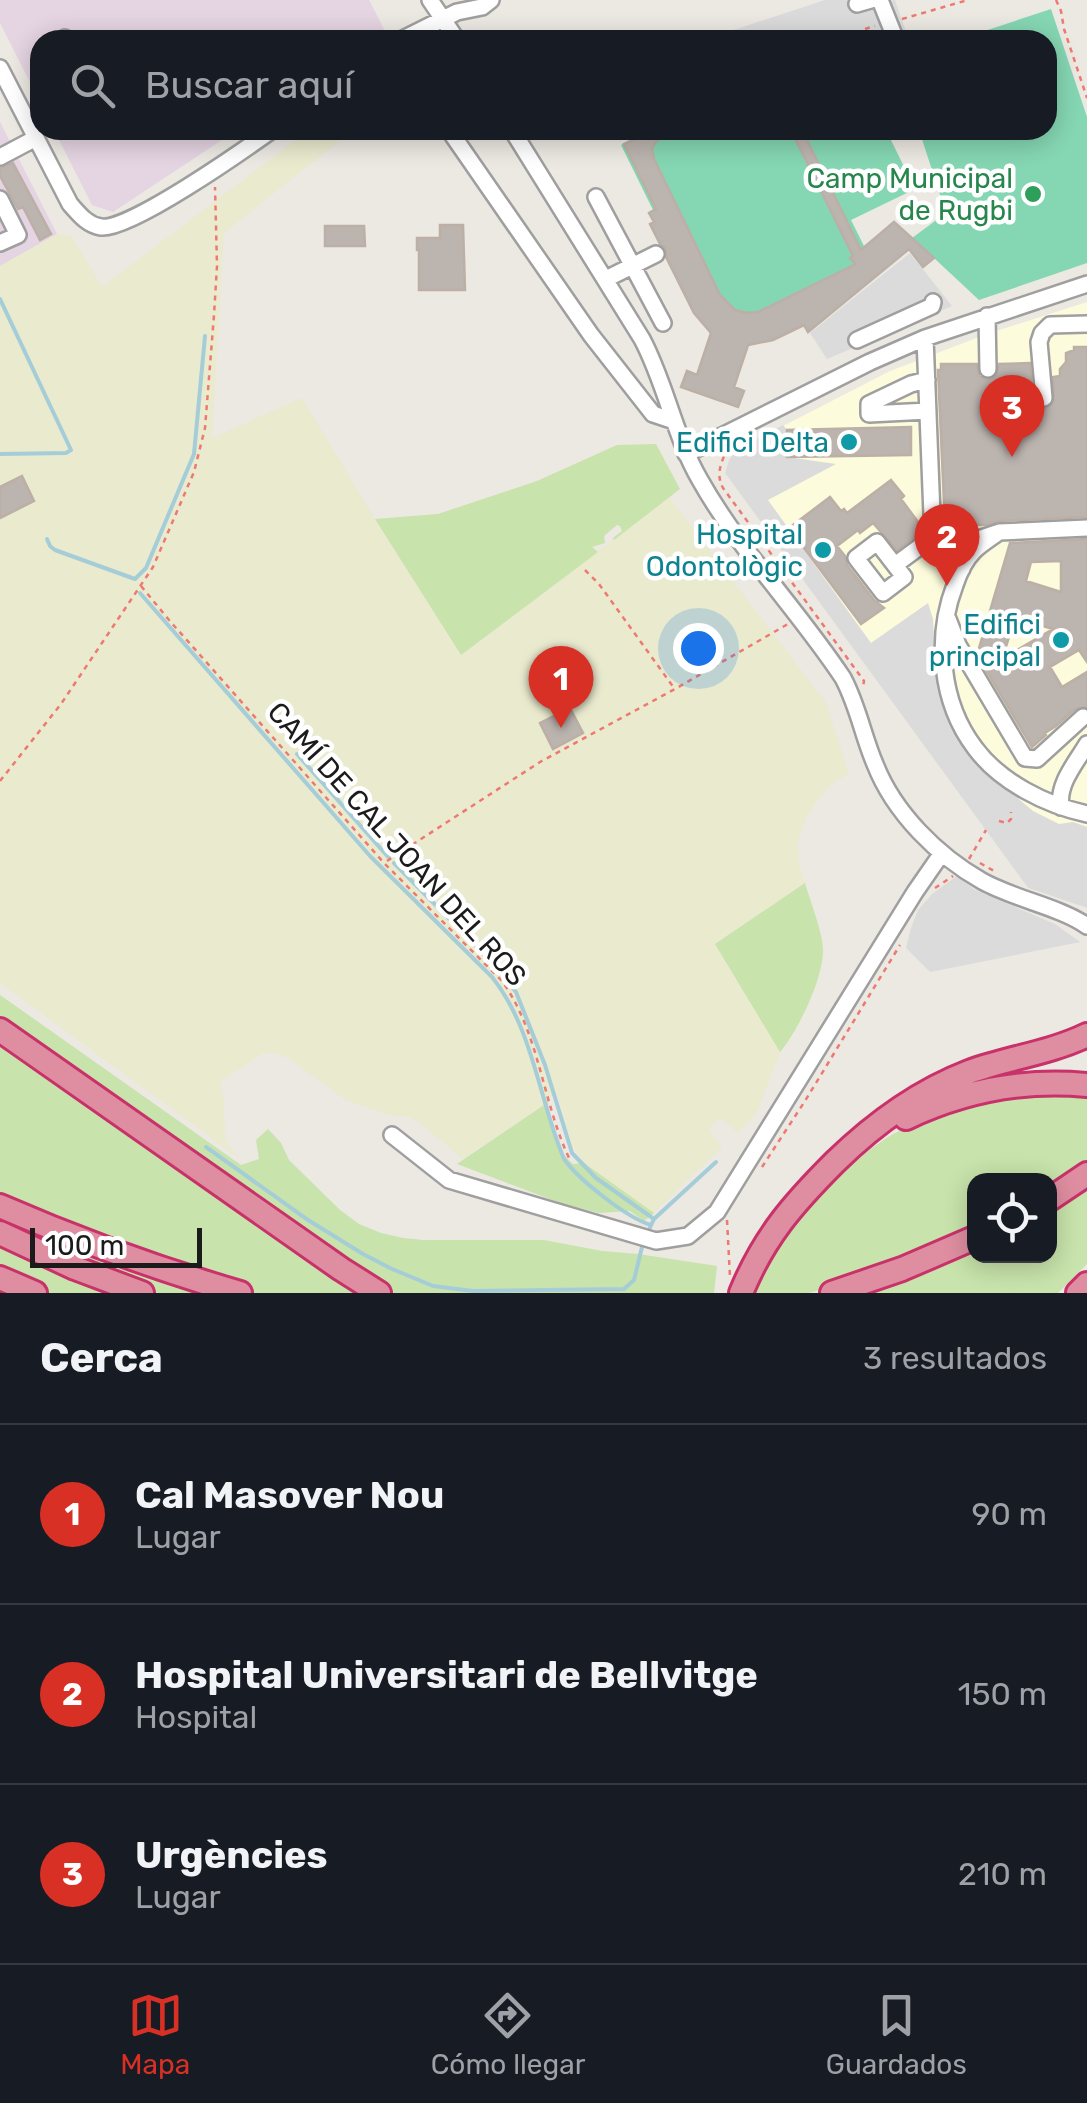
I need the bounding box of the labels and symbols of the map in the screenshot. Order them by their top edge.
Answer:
place label: Camp Municipal de Rugbi [806,162,1013,227]
marker: Camp Municipal de Rugbi [1022,183,1044,205]
pin: 3 [980,374,1044,457]
place label: Edifici Delta [676,426,829,459]
marker: Edifici Delta [838,431,860,453]
pin: 2 [914,504,980,586]
place label: Hospital Odontològic [646,518,803,583]
marker: Hospital Odontològic [812,539,834,561]
place label: Edifici principal [929,608,1041,673]
your location [673,623,724,674]
marker: Edifici principal [1050,629,1072,651]
pin: 1 [528,646,594,728]
street label: CAMÍ DE CAL JOAN DEL ROS [261,695,533,993]
scale bar [30,1223,202,1268]

